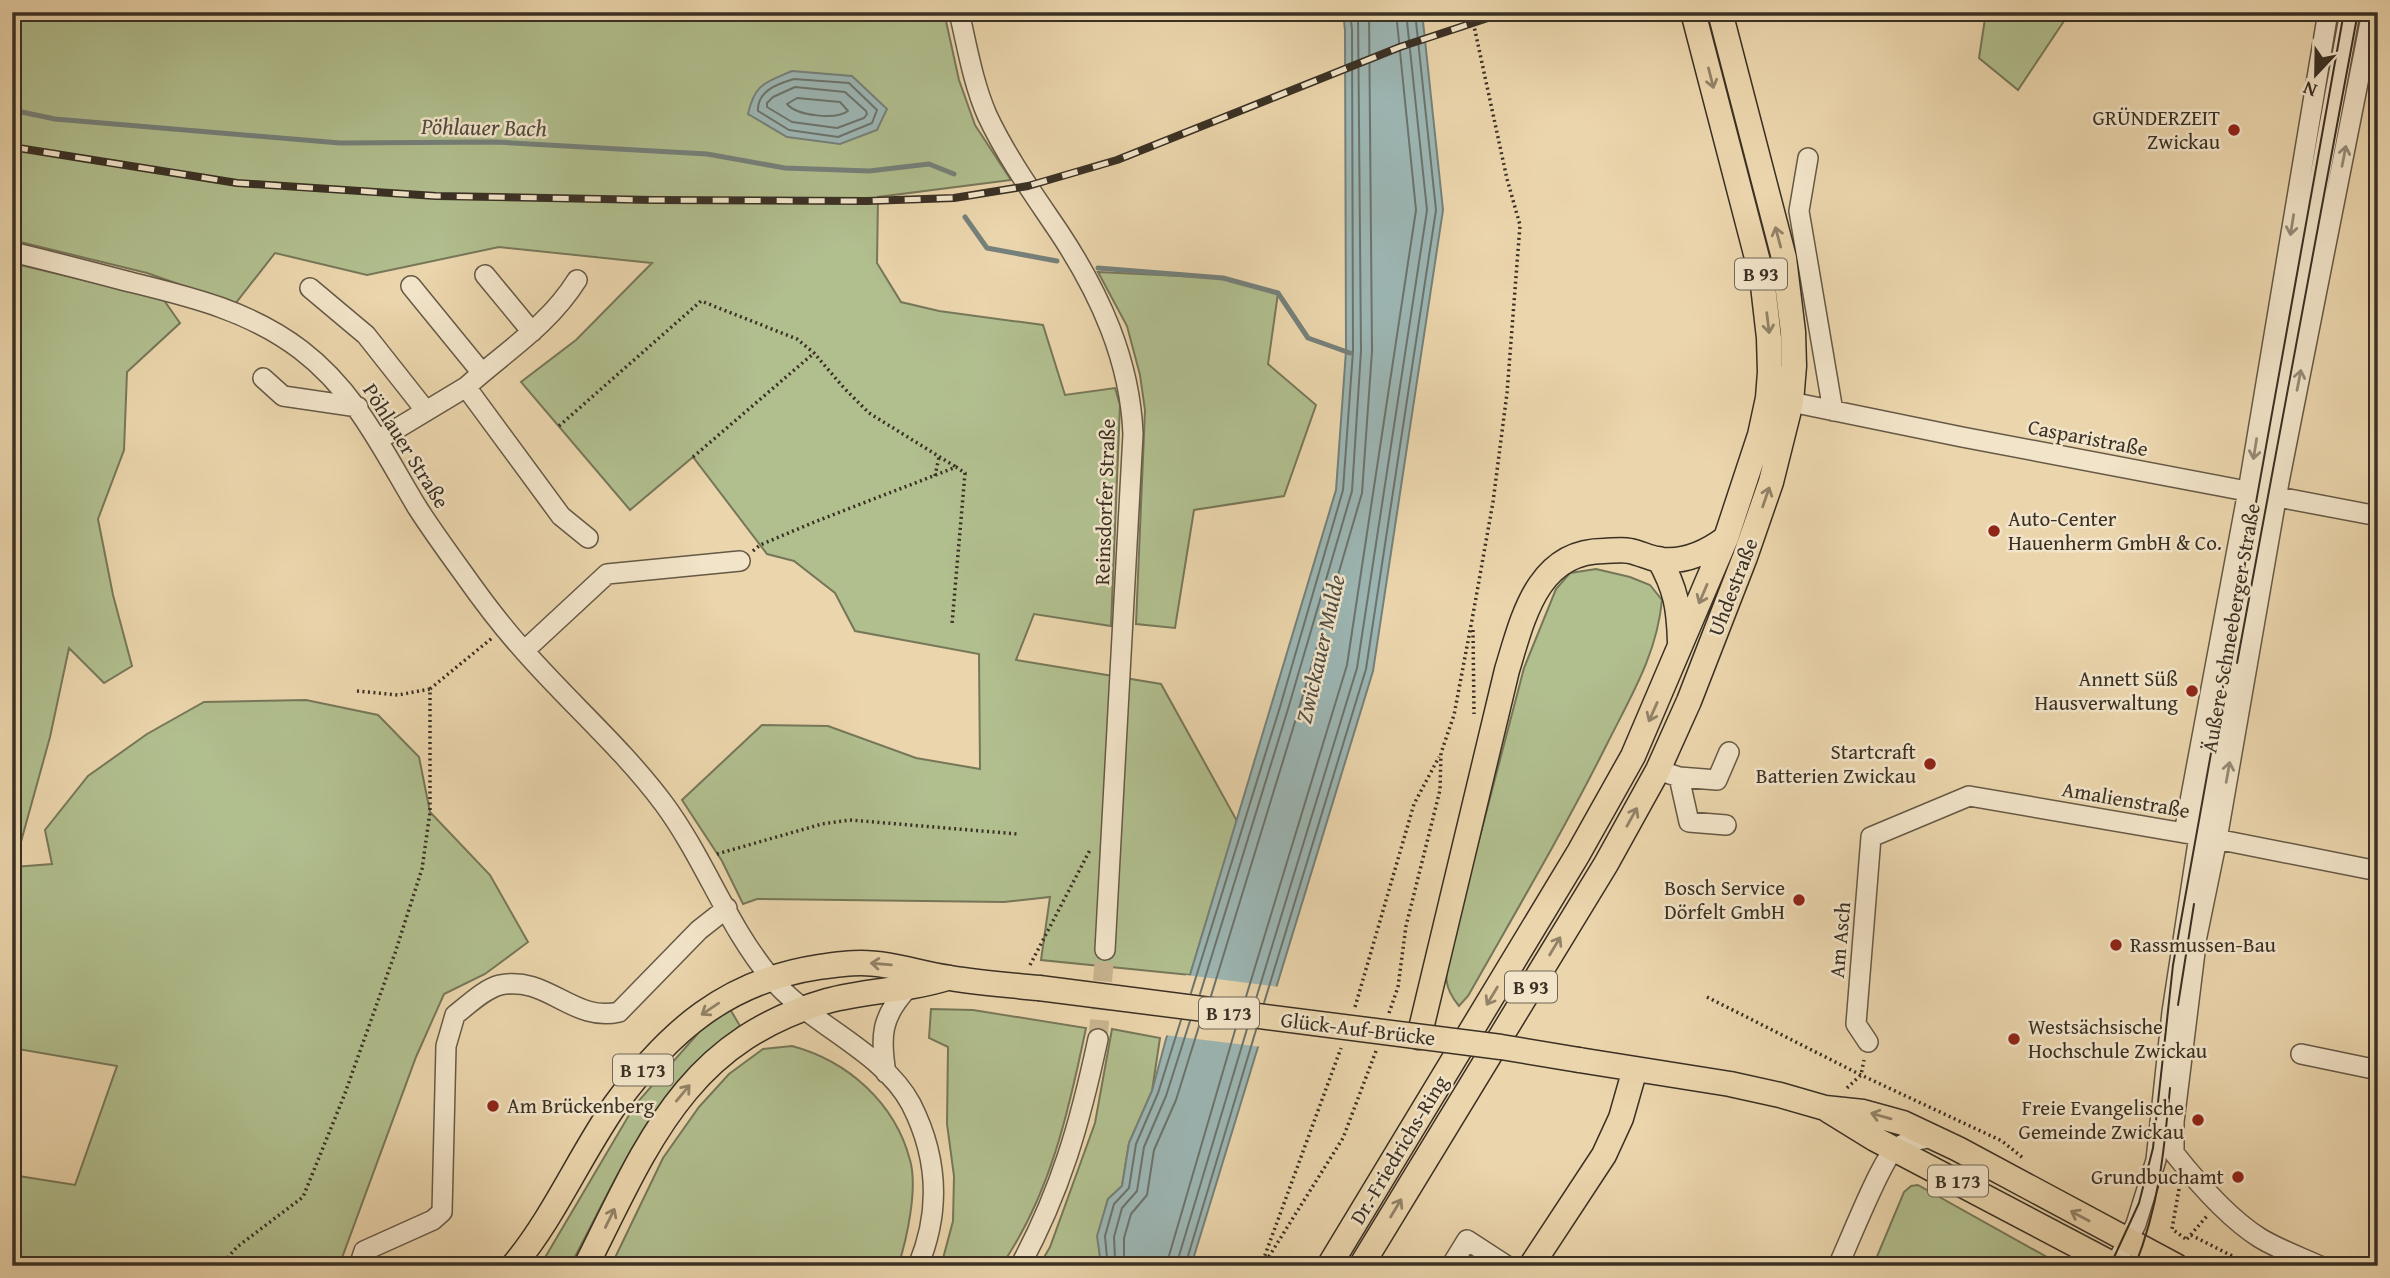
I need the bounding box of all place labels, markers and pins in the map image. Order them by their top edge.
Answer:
place label: GRÜNDERZEIT Zwickau [2093,102,2221,157]
marker: GRÜNDERZEIT Zwickau [2226,122,2242,138]
place label: Auto-Center Hauenherm GmbH & Co. [2008,503,2222,558]
marker: Auto-Center Hauenherm GmbH & Co. [1986,523,2002,539]
place label: Annett Süß Hausverwaltung [2035,663,2179,718]
marker: Annett Süß Hausverwaltung [2184,683,2200,699]
place label: Startcraft Batterien Zwickau [1756,736,1917,791]
marker: Startcraft Batterien Zwickau [1922,756,1938,772]
place label: Bosch Service Dörfelt GmbH [1664,872,1785,927]
marker: Bosch Service Dörfelt GmbH [1791,892,1807,908]
place label: Rassmussen-Bau [2130,929,2277,960]
marker: Rassmussen-Bau [2108,937,2124,953]
place label: Westsächsische Hochschule Zwickau [2028,1011,2208,1066]
marker: Westsächsische Hochschule Zwickau [2006,1031,2022,1047]
place label: Am Brückenberg [507,1090,655,1121]
place label: Freie Evangelische Gemeinde Zwickau [2019,1092,2185,1147]
marker: Am Brückenberg [485,1098,501,1114]
marker: Freie Evangelische Gemeinde Zwickau [2190,1112,2206,1128]
place label: Grundbuchamt [2091,1161,2225,1192]
marker: Grundbuchamt [2230,1169,2246,1185]

